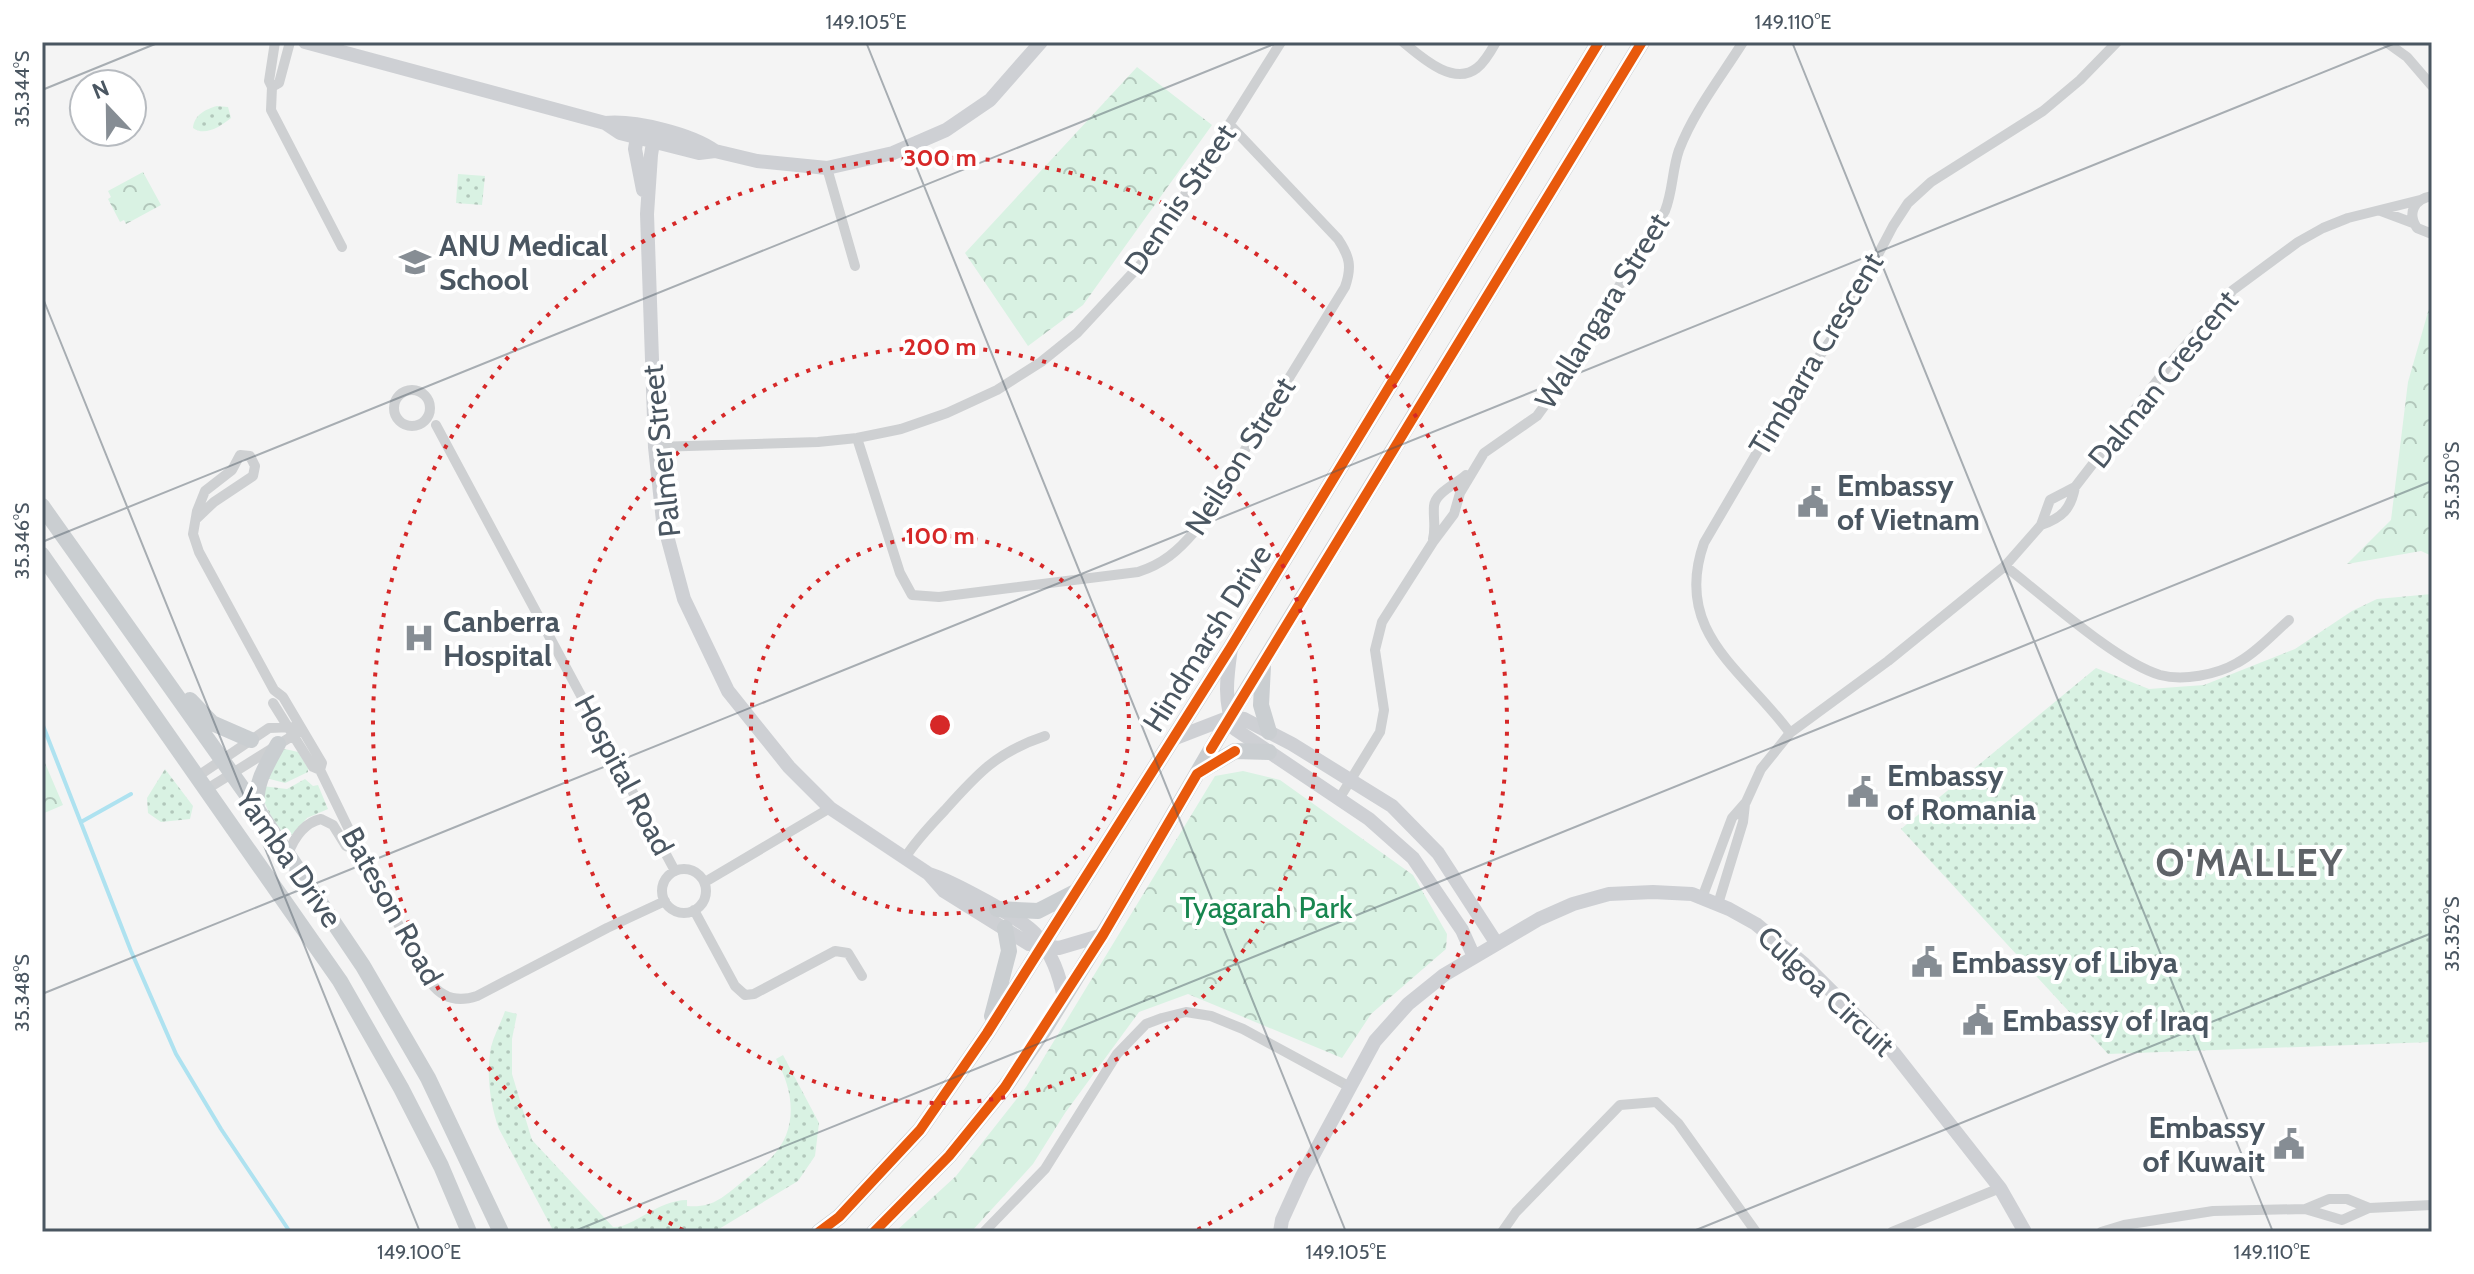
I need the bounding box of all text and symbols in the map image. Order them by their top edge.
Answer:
text: 149.105°E [825,10,907,34]
text: 149.110°E [1755,10,1831,34]
text: 35.344°S [10,50,34,128]
north arrow [68,68,148,148]
text: N [88,74,113,105]
street label: Dennis Street [1116,117,1244,281]
text: 300 m [903,143,977,172]
street label: Wallangara Street [1527,206,1677,416]
place label: ANU Medical School [439,227,608,298]
school or university icon: ANU Medical School [398,245,432,279]
street label: Timbarra Crescent [1741,246,1891,462]
street label: Dalman Crescent [2080,283,2246,475]
text: 200 m [904,332,976,361]
street label: Palmer Street [634,363,688,539]
street label: Neilson Street [1177,370,1303,542]
text: 35.350°S [2440,441,2464,520]
place label: Embassy of Vietnam [1837,467,1980,538]
public building icon: Embassy of Vietnam [1796,485,1830,519]
text: 35.346°S [10,502,34,579]
text: 100 m [905,521,975,550]
street label: Hindmarsh Drive [1135,538,1279,738]
place label: Canberra Hospital [443,603,560,674]
hospital icon: Canberra Hospital [402,621,436,655]
street label: Hospital Road [566,689,682,861]
centre of rings [926,711,954,739]
place label: Embassy of Romania [1887,757,2036,828]
public building icon: Embassy of Romania [1846,775,1880,809]
street label: Yamba Drive [227,781,350,934]
street label: Bateson Road [333,821,451,991]
district label: O'MALLEY [2155,839,2345,886]
park label: Tyagarah Park [1180,889,1353,926]
text: 35.352°S [2440,896,2464,972]
street label: Culgoa Circuit [1750,918,1902,1064]
place label: Embassy of Libya [1951,944,2178,981]
public building icon: Embassy of Libya [1910,945,1944,979]
text: 35.348°S [10,954,34,1032]
place label: Embassy of Iraq [2002,1002,2209,1039]
public building icon: Embassy of Iraq [1961,1003,1995,1037]
place label: Embassy of Kuwait [2143,1109,2266,1180]
public building icon: Embassy of Kuwait [2272,1127,2306,1161]
text: 149.100°E [377,1240,461,1264]
text: 149.105°E [1305,1240,1387,1264]
text: 149.110°E [2234,1240,2310,1264]

